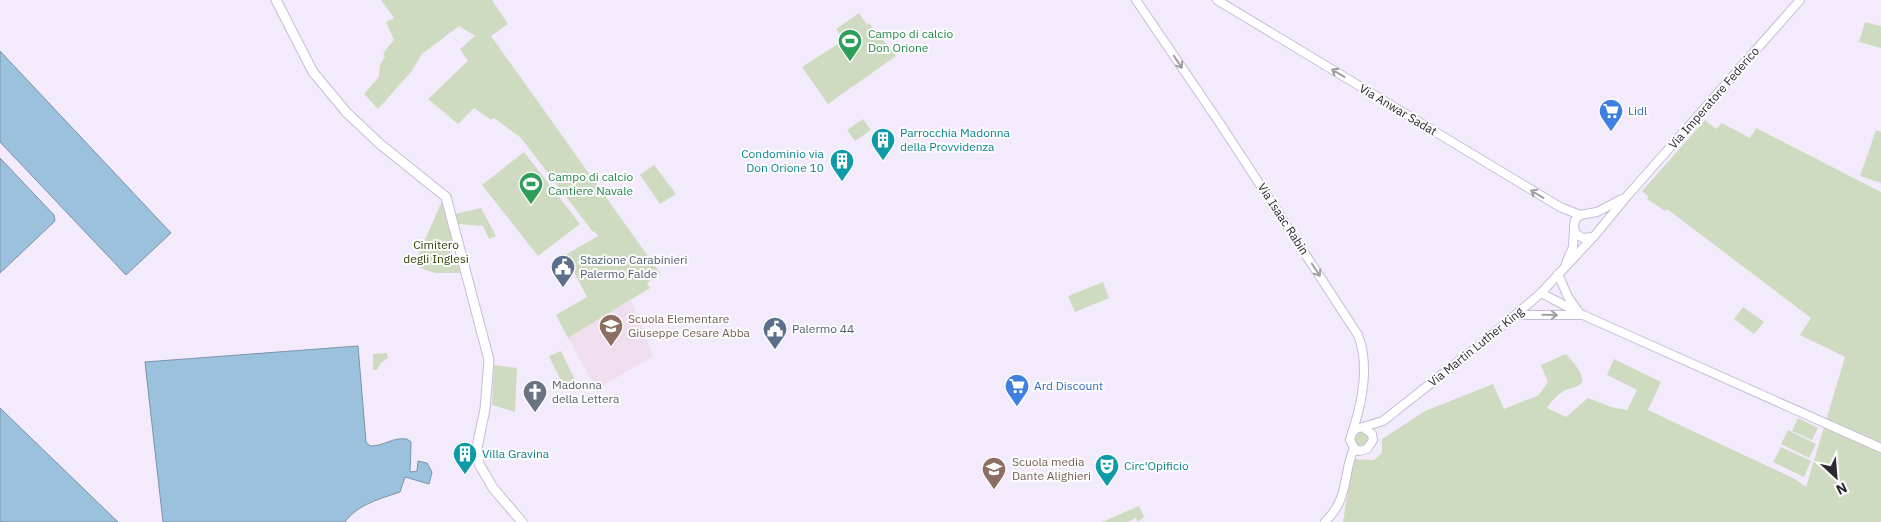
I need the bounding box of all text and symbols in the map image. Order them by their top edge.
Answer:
place label: Campo di calcio Don Orione [868,26,953,55]
sports icon: Campo di calcio Don Orione [837,28,863,62]
street label: Via Imperatore Federico [1665,43,1762,152]
one-way arrow [1173,55,1183,69]
one-way arrow [1332,68,1346,78]
street label: Via Anwar Sadat [1357,81,1440,139]
supermarket icon: Lidl [1598,98,1624,132]
place label: Lidl [1628,103,1647,118]
place label: Parrocchia Madonna della Provvidenza [900,125,1011,154]
building icon: Parrocchia Madonna della Provvidenza [870,127,896,161]
place label: Condominio via Don Orione 10 [741,146,825,175]
building icon: Condominio via Don Orione 10 [829,148,855,182]
place label: Campo di calcio Cantiere Navale [548,169,634,198]
sports icon: Campo di calcio Cantiere Navale [518,171,544,205]
street label: Via Isaac Rabin [1255,180,1312,257]
one-way arrow [1530,188,1544,198]
park label: Cimitero degli Inglesi [403,237,469,266]
place label: Stazione Carabinieri Palermo Falde [580,252,688,281]
public building icon: Stazione Carabinieri Palermo Falde [550,254,576,288]
one-way arrow [1311,263,1321,277]
street label: Via Martin Luther King [1425,303,1527,390]
one-way arrow [1541,310,1557,319]
place label: Scuola Elementare Giuseppe Cesare Abba [628,311,751,340]
school or university icon: Scuola Elementare Giuseppe Cesare Abba [598,313,624,347]
public building icon: Palermo 44 [762,316,788,350]
place label: Palermo 44 [792,321,854,336]
supermarket icon: Ard Discount [1004,373,1030,407]
place label: Madonna della Lettera [552,377,620,406]
place label: Ard Discount [1034,378,1103,393]
church icon: Madonna della Lettera [522,379,548,413]
building icon: Villa Gravina [452,441,478,475]
place label: Villa Gravina [482,446,550,461]
north arrow [1811,452,1861,502]
theatre icon: Circ'Opificio [1094,453,1120,487]
place label: Scuola media Dante Alighieri [1012,454,1091,483]
school or university icon: Scuola media Dante Alighieri [981,456,1007,490]
place label: Circ'Opificio [1124,458,1189,473]
text: N [1833,478,1850,499]

